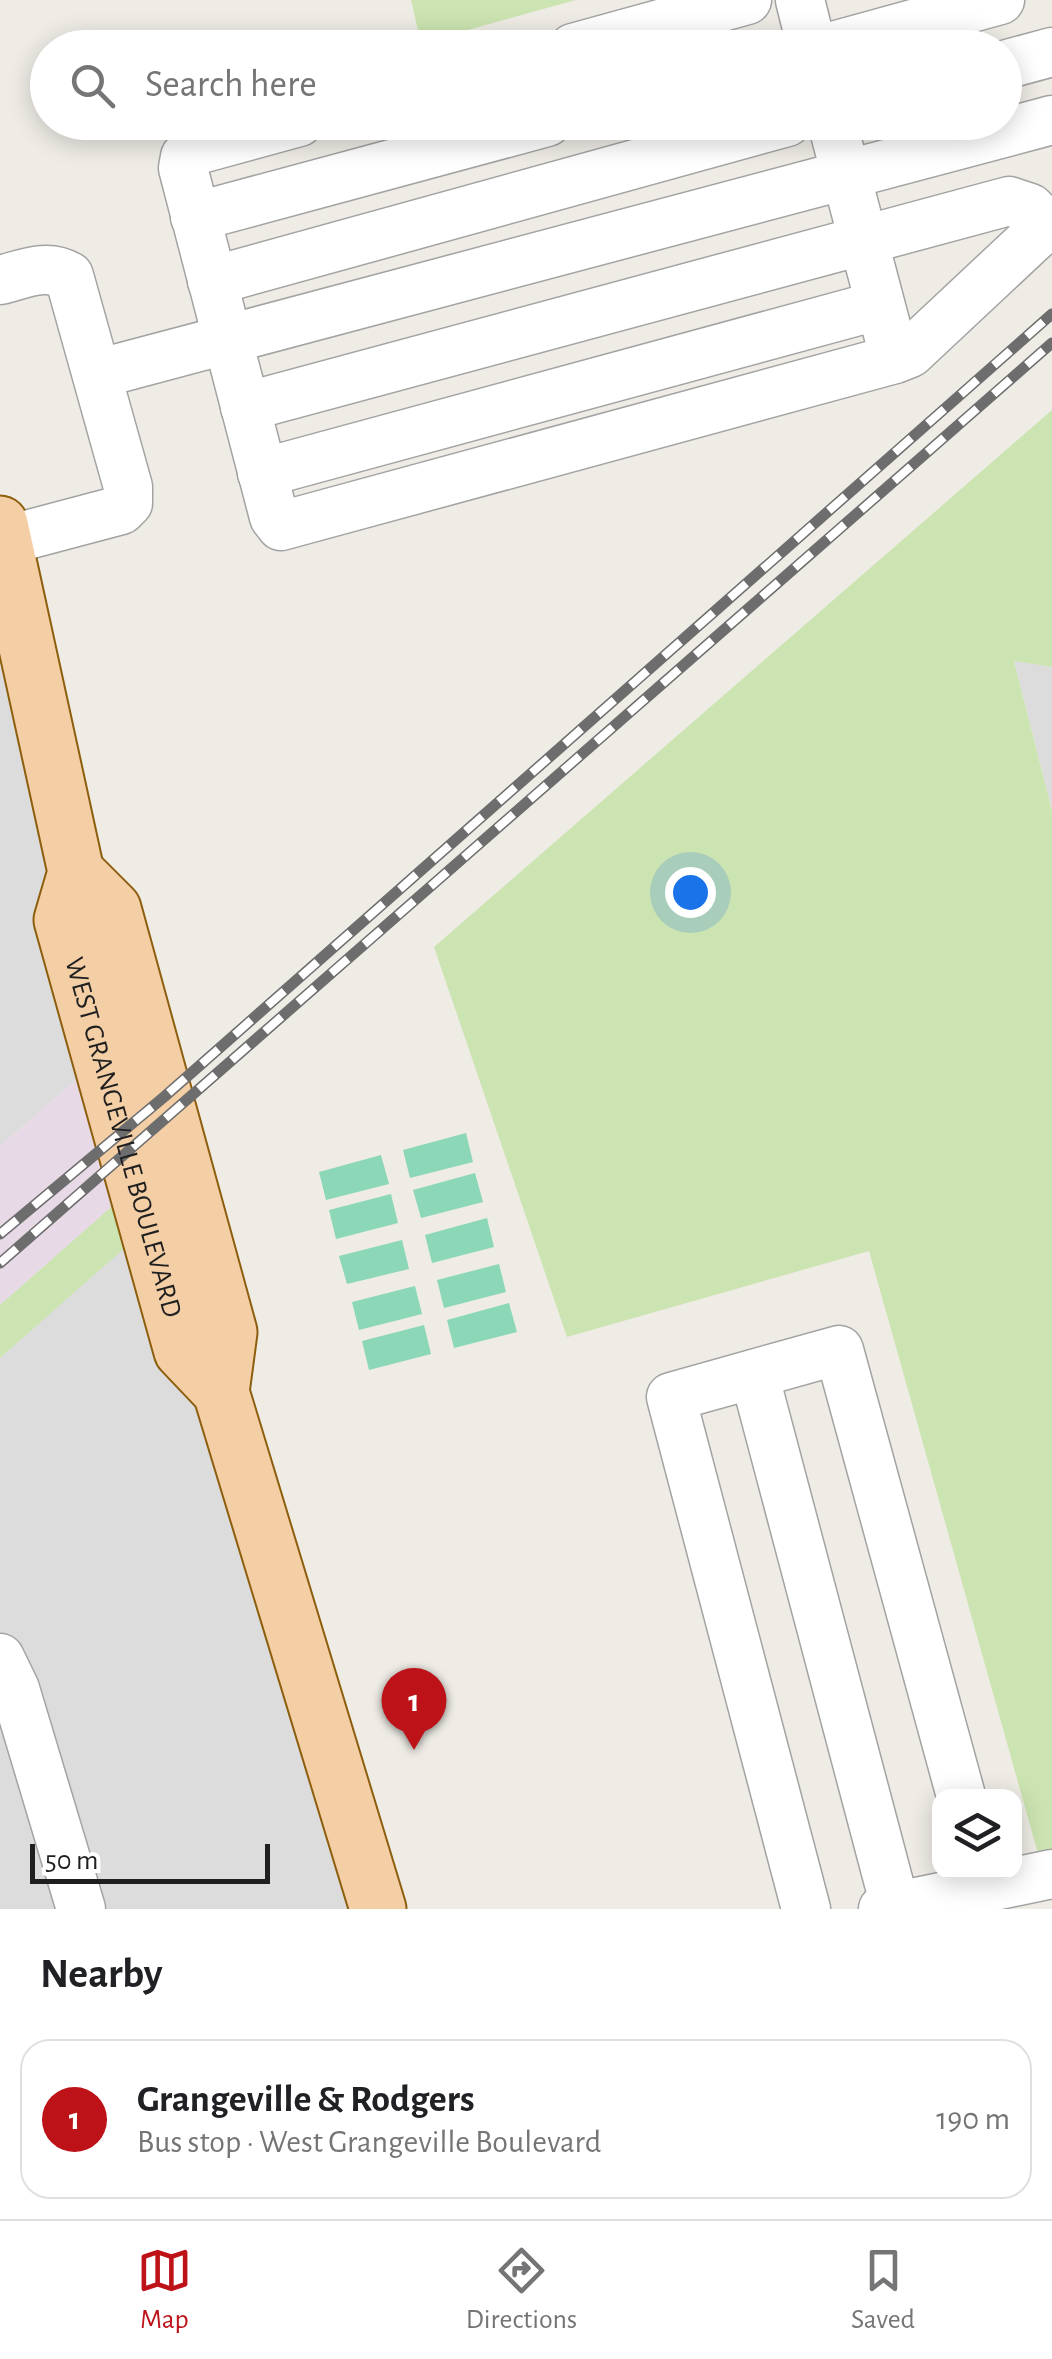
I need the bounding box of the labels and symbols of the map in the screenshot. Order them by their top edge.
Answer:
your location [665,867,716,918]
street label: WEST GRANGEVILLE BOULEVARD [59,954,186,1321]
pin: 1 [382,1668,446,1750]
scale bar [30,1839,270,1884]

